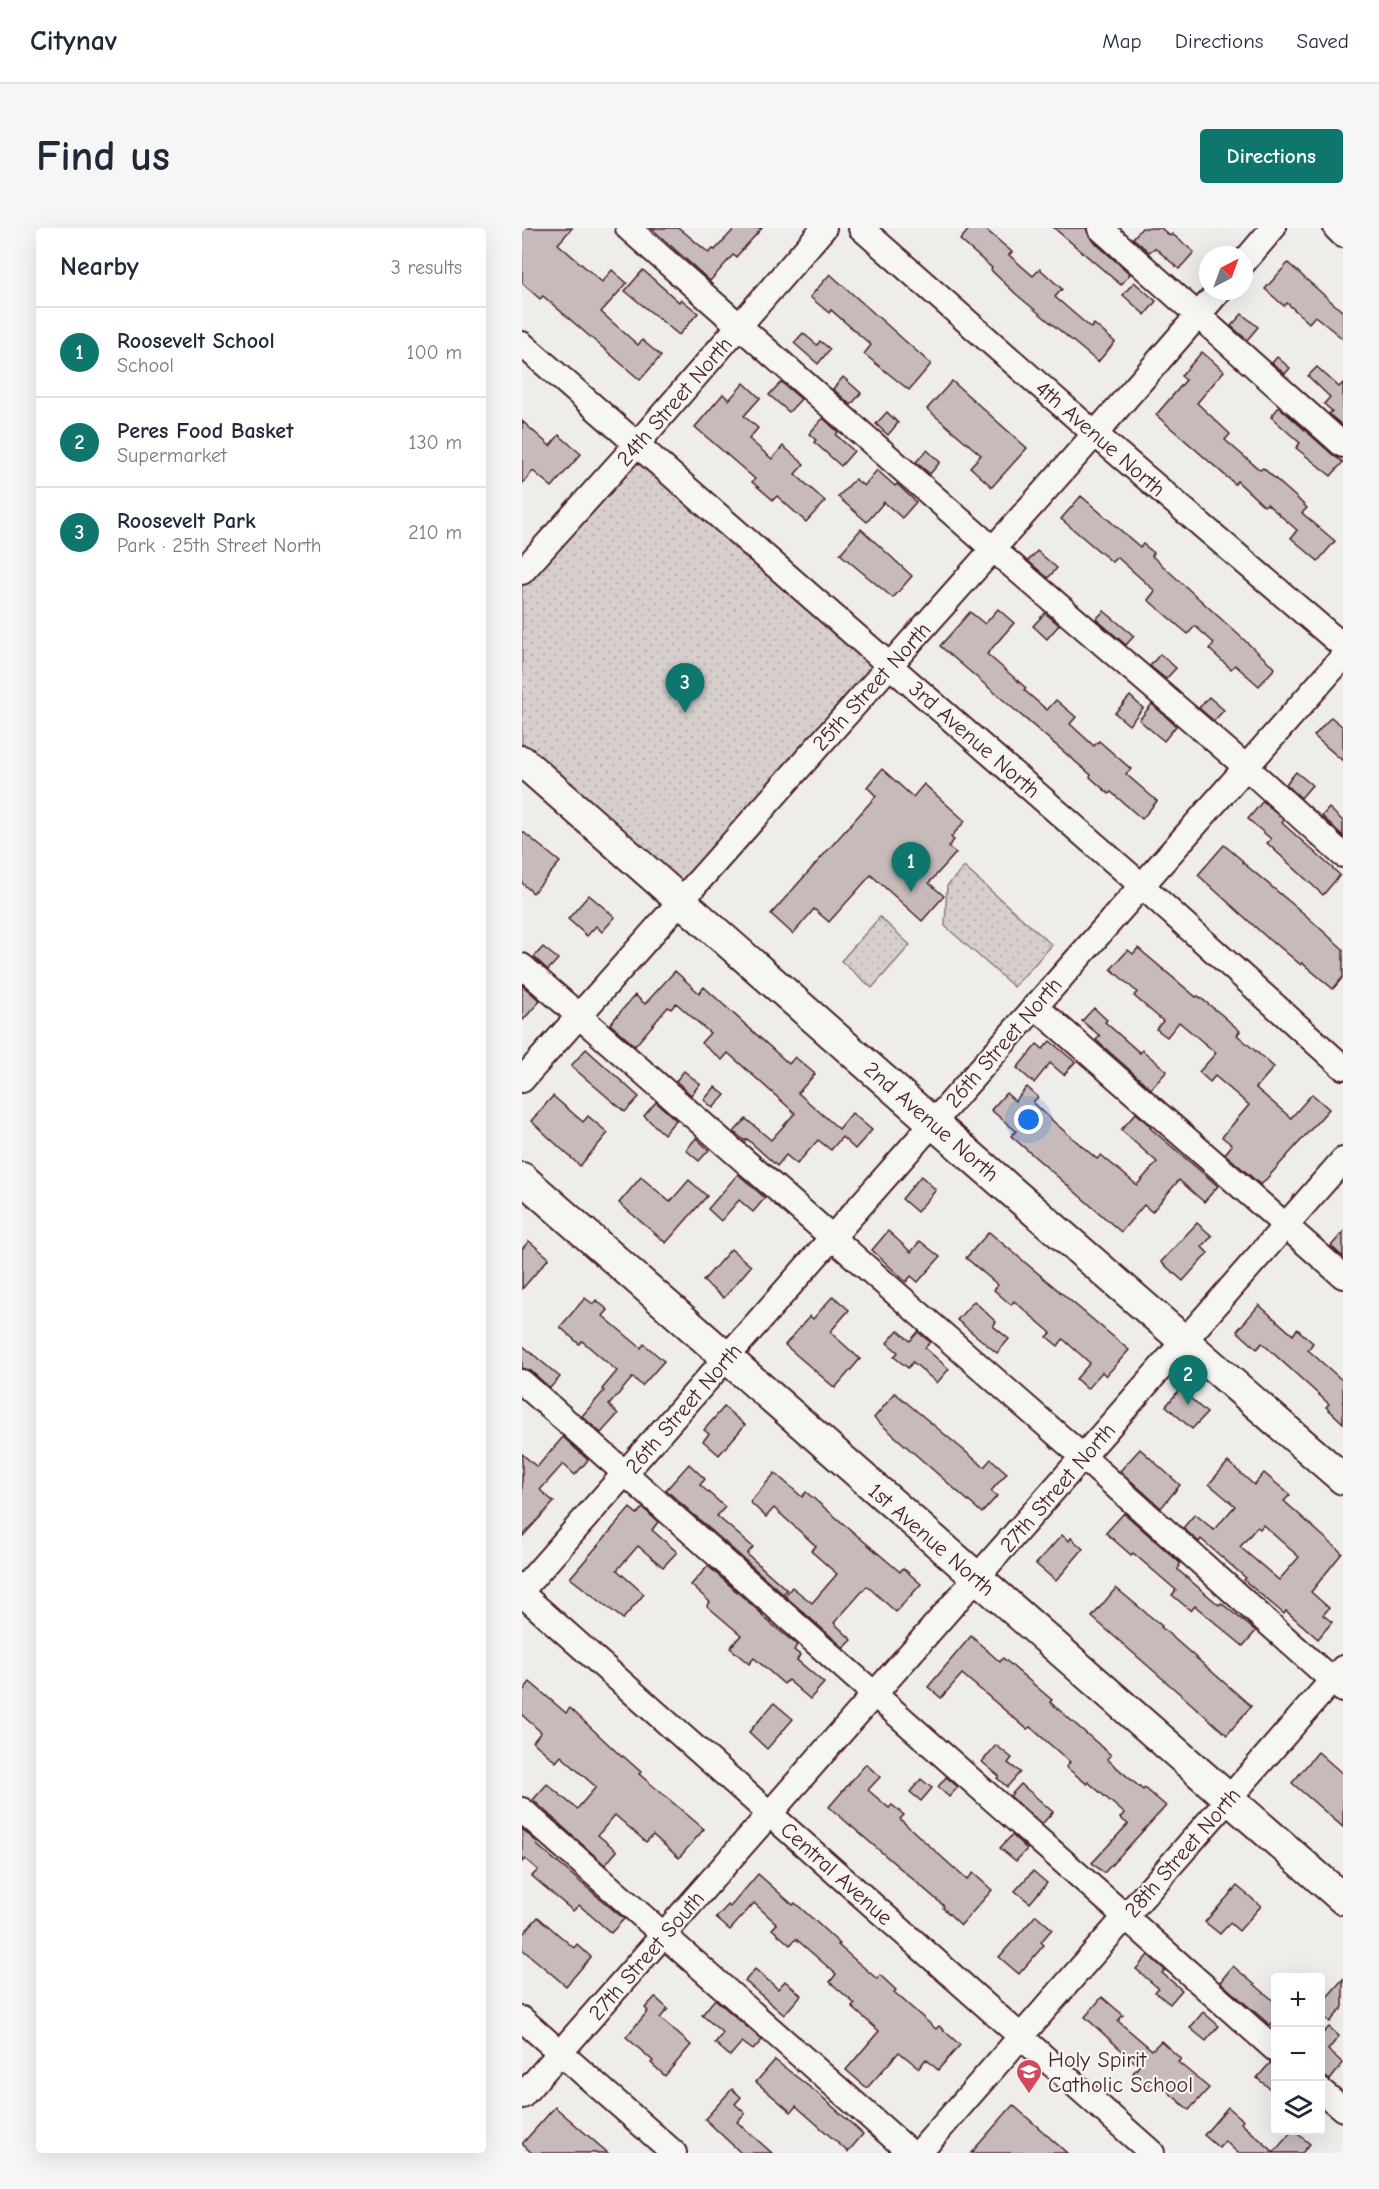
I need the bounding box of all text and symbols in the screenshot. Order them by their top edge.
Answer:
text: Citynav [30,25,117,57]
text: Map [1102,29,1142,53]
text: Directions [1175,29,1264,53]
text: Saved [1297,29,1349,53]
button: Directions [1200,129,1343,183]
text: Find us [36,132,170,181]
north arrow [1199,246,1253,300]
text: Nearby [60,252,139,282]
text: 3 results [391,256,462,279]
text: Roosevelt School [117,328,275,354]
street label: 24th Street North [612,332,738,472]
text: 1 [76,341,83,364]
text: 100 m [407,341,462,364]
text: School [117,354,174,377]
street label: 4th Avenue North [1030,375,1171,502]
text: Peres Food Basket [117,418,293,444]
text: 2 [75,431,84,454]
text: 130 m [409,431,462,454]
text: Supermarket [117,444,227,467]
text: Roosevelt Park [117,508,256,534]
text: 3 [75,521,84,544]
text: 210 m [408,521,462,544]
text: Park · 25th Street North [117,534,321,557]
street label: 25th Street North [807,617,936,756]
pin: 3 [666,664,704,713]
street label: 3rd Avenue North [903,676,1045,804]
pin: 1 [892,842,930,892]
street label: 26th Street North [940,972,1067,1113]
street label: 2nd Avenue North [859,1056,1004,1187]
your location [1014,1105,1043,1134]
street label: 26th Street North [620,1338,747,1479]
pin: 2 [1168,1356,1208,1405]
street label: 27th Street North [995,1418,1121,1558]
street label: 1st Avenue North [863,1478,1000,1602]
street label: 28th Street North [1119,1782,1246,1923]
street label: Central Avenue [775,1817,898,1931]
street label: 27th Street South [584,1886,710,2026]
map controls [1271,1973,1325,2135]
button: + [1271,1973,1325,2027]
button: − [1271,2027,1325,2081]
place label: Holy Spirit Catholic School [1048,2047,1193,2098]
school or university icon: Holy Spirit Catholic School [1014,2057,1044,2095]
button: layers [1271,2081,1325,2135]

